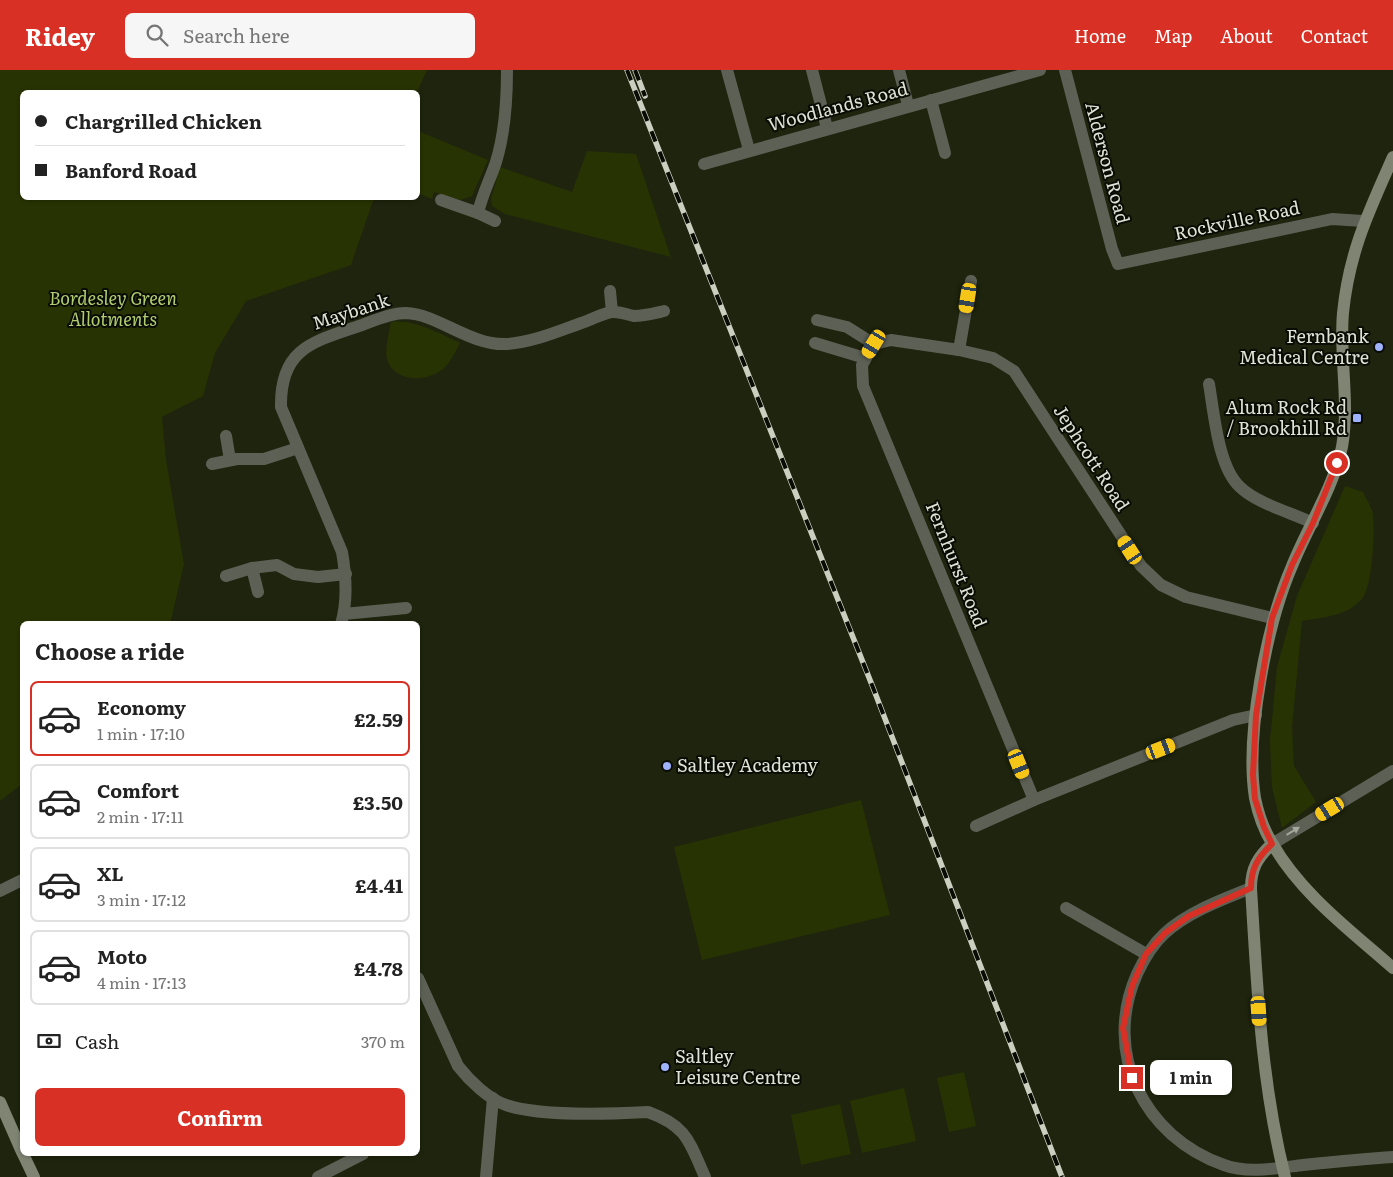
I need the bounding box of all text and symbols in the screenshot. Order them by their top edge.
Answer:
search box [125,13,475,58]
text: Ridey [25,18,95,53]
icon: search [143,21,171,49]
text: Search here [183,21,290,49]
text: Home [1074,22,1126,49]
text: Map [1154,22,1192,49]
text: About [1220,22,1273,49]
text: Contact [1301,22,1368,49]
street label: Woodlands Road [765,74,911,137]
street label: Alderson Road [1079,99,1138,227]
text: Chargrilled Chicken [65,107,262,135]
text: Banford Road [65,156,197,184]
street label: Rockville Road [1171,193,1302,246]
car [958,282,977,314]
park label: Bordesley Green Allotments [49,284,177,332]
street label: Maybank [308,285,394,336]
place label: Fernbank Medical Centre [1239,322,1370,370]
car [859,327,888,361]
marker: Fernbank Medical Centre [1373,341,1385,353]
place label: Alum Rock Rd / Brookhill Rd [1226,393,1347,441]
street label: Jephcott Road [1048,399,1137,516]
marker: Alum Rock Rd / Brookhill Rd [1351,412,1363,424]
route start [1326,452,1348,474]
street label: Fernhurst Road [920,497,995,632]
car [1115,533,1144,567]
text: Choose a ride [35,634,184,667]
text: Economy [97,693,186,721]
icon: car [37,696,82,741]
text: £2.59 [354,705,403,733]
text: 1 min · 17:10 [97,721,185,745]
car [1144,737,1177,761]
car [1006,747,1031,781]
place label: Saltley Academy [677,751,818,778]
marker: Saltley Academy [661,760,673,772]
text: Comfort [97,776,179,804]
icon: car [37,779,82,824]
text: £3.50 [353,788,403,816]
car [1313,795,1346,823]
text: 2 min · 17:11 [97,804,184,828]
one-way arrow [1287,826,1300,835]
text: XL [97,859,124,887]
icon: car [37,862,82,907]
text: £4.41 [355,871,403,899]
text: 3 min · 17:12 [97,887,186,911]
text: Moto [97,942,147,970]
icon: car [37,945,82,990]
text: £4.78 [354,954,403,982]
text: 4 min · 17:13 [97,970,187,994]
car [1250,996,1267,1026]
icon: cash [35,1027,63,1055]
text: Cash [75,1027,119,1055]
text: 370 m [361,1029,405,1053]
place label: Saltley Leisure Centre [675,1042,800,1090]
callout: 1 min [1150,1060,1232,1096]
marker: Saltley Leisure Centre [659,1061,671,1073]
text: 1 min [1170,1065,1212,1089]
route end [1121,1067,1143,1089]
button: Confirm [35,1088,405,1146]

